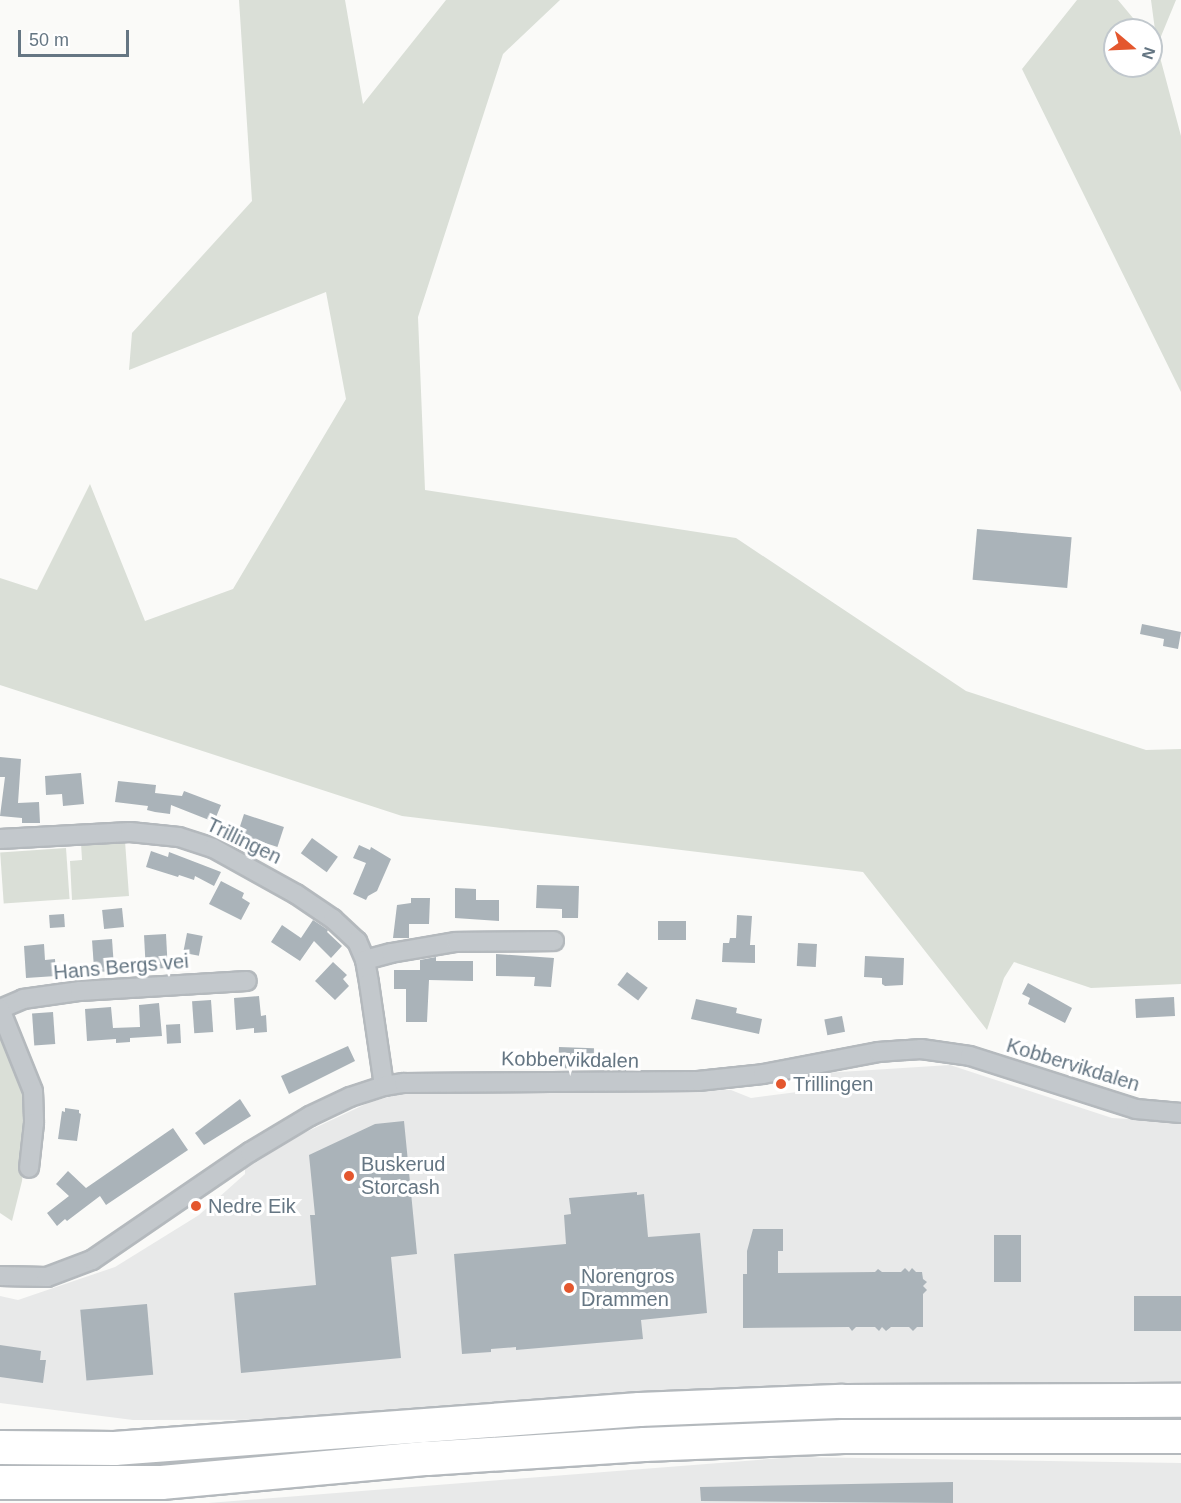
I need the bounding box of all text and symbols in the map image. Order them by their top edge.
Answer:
scale bar [21,18,132,56]
north arrow [1103,18,1163,78]
text: 50 m [29,30,69,50]
text: N [1139,45,1159,62]
street label: Trillingen [203,813,285,869]
street label: Hans Bergs vei [52,949,190,985]
street label: Kobbervikdalen [1004,1033,1142,1097]
street label: Kobbervikdalen [501,1047,639,1073]
place label: Trillingen [793,1072,873,1096]
marker: Trillingen [774,1077,788,1091]
place label: Buskerud Storcash [361,1152,445,1199]
marker: Buskerud Storcash [342,1169,356,1183]
place label: Nedre Eik [208,1194,296,1218]
marker: Nedre Eik [189,1199,203,1213]
place label: Norengros Drammen [581,1264,674,1311]
marker: Norengros Drammen [562,1281,576,1295]

